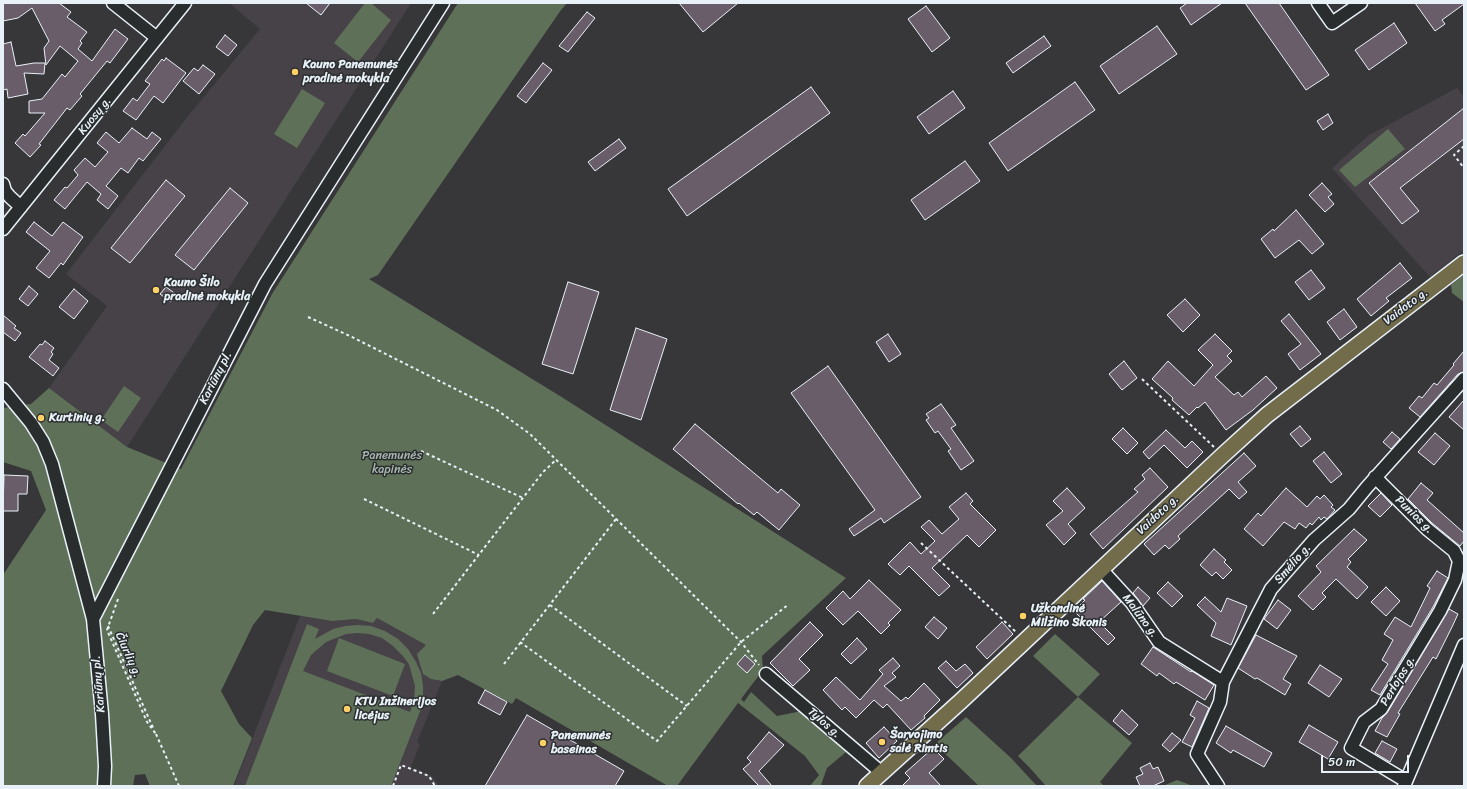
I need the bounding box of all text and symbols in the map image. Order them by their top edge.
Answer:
place label: Kauno Panemunės pradinė mokykla [303,58,398,86]
marker: Kauno Panemunės pradinė mokykla [290,67,300,77]
street label: Kuosų g. [75,94,115,138]
place label: Kauno Šilo pradinė mokykla [164,276,250,304]
marker: Kauno Šilo pradinė mokykla [151,285,161,295]
street label: Vaidoto g. [1381,286,1431,328]
street label: Kariūnų pl. [197,349,235,407]
place label: Kurtinių g. [49,411,105,425]
marker: Kurtinių g. [36,413,46,423]
park label: Panemunės kapinės [362,449,422,477]
street label: Vaidoto g. [1134,492,1182,538]
street label: Punios g. [1392,493,1436,537]
street label: Smėlio g. [1272,541,1314,587]
street label: Malūno g. [1119,591,1161,641]
place label: Užkandinė Milžino Skonis [1031,602,1107,630]
marker: Užkandinė Milžino Skonis [1018,611,1028,621]
street label: Čiurlių g. [112,630,144,680]
street label: Perlojos g. [1377,653,1419,709]
street label: Kariūnų pl. [89,655,109,713]
place label: KTU Inžinerijos licėjus [355,695,436,723]
marker: KTU Inžinerijos licėjus [342,704,352,714]
street label: Tylos g. [805,705,843,741]
place label: Šarvojimo salė Rimtis [890,728,948,756]
place label: Panemunės baseinas [551,729,611,757]
marker: Šarvojimo salė Rimtis [877,737,887,747]
marker: Panemunės baseinas [538,738,548,748]
scale bar [1323,747,1411,773]
text: 50 m [1328,751,1355,773]

